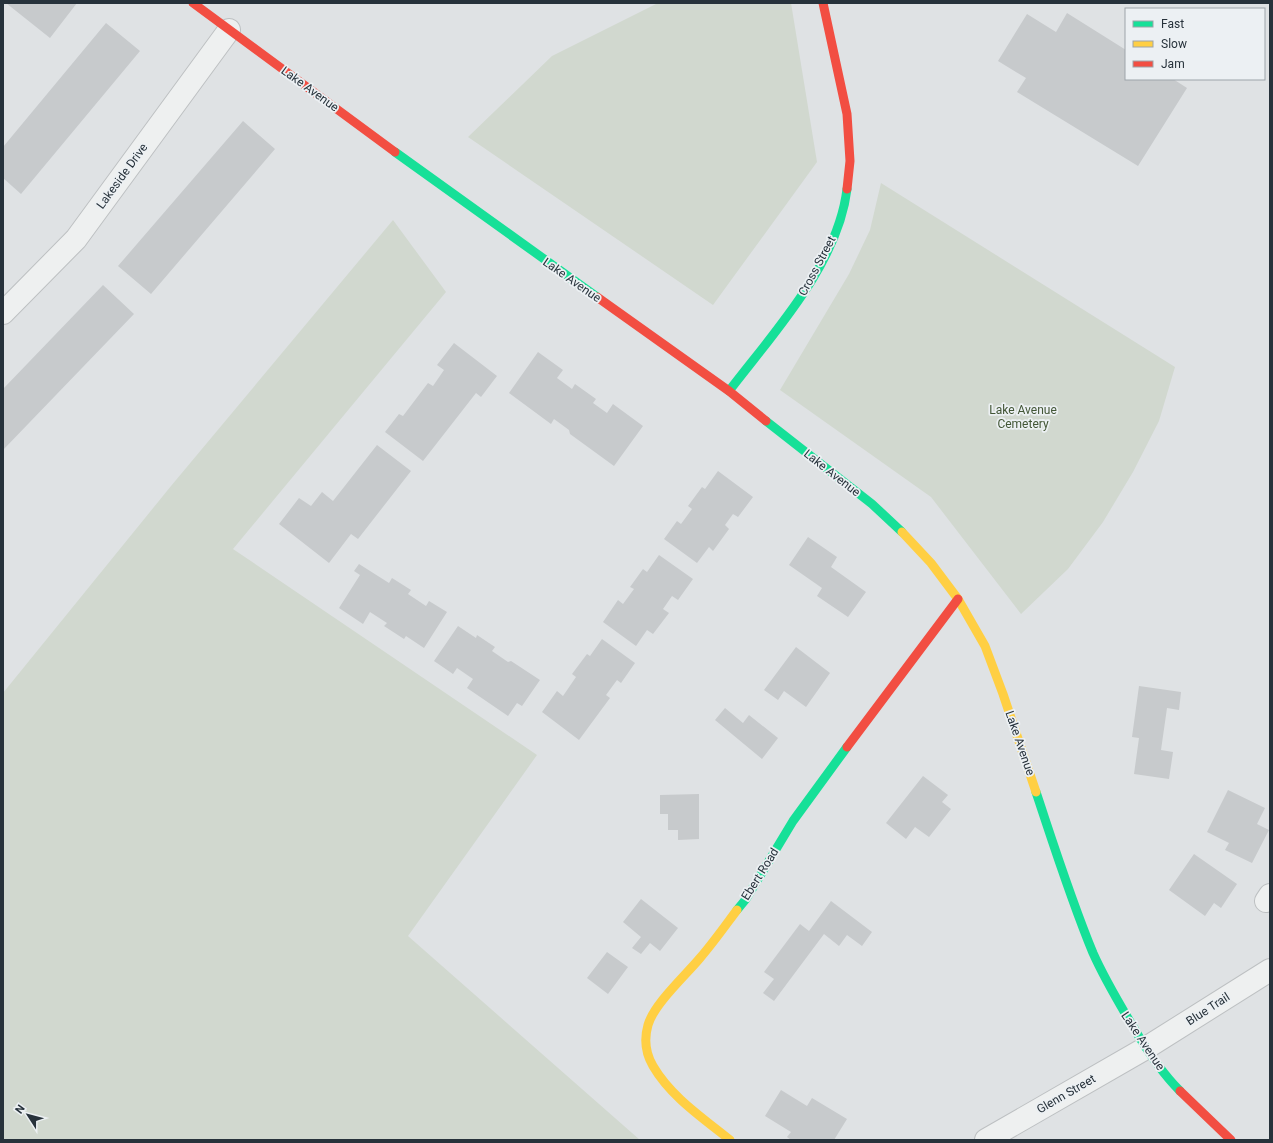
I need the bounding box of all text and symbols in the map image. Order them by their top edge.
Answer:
legend [1125,8,1265,80]
text: Fast [1161,17,1184,31]
text: Slow [1161,37,1187,51]
text: Jam [1161,57,1185,71]
street label: Lake Avenue [279,63,341,115]
street label: Lakeside Drive [94,141,150,211]
street label: Cross Street [795,234,839,298]
street label: Lake Avenue [540,255,604,305]
park label: Lake Avenue Cemetery [989,403,1057,431]
street label: Lake Avenue [801,447,863,499]
street label: Lake Avenue [1002,709,1038,777]
street label: Ebert Road [739,845,781,903]
street label: Blue Trail [1184,990,1232,1028]
street label: Lake Avenue [1118,1009,1168,1073]
street label: Glenn Street [1034,1072,1098,1116]
north arrow [8,1095,48,1135]
text: N [13,1102,28,1116]

